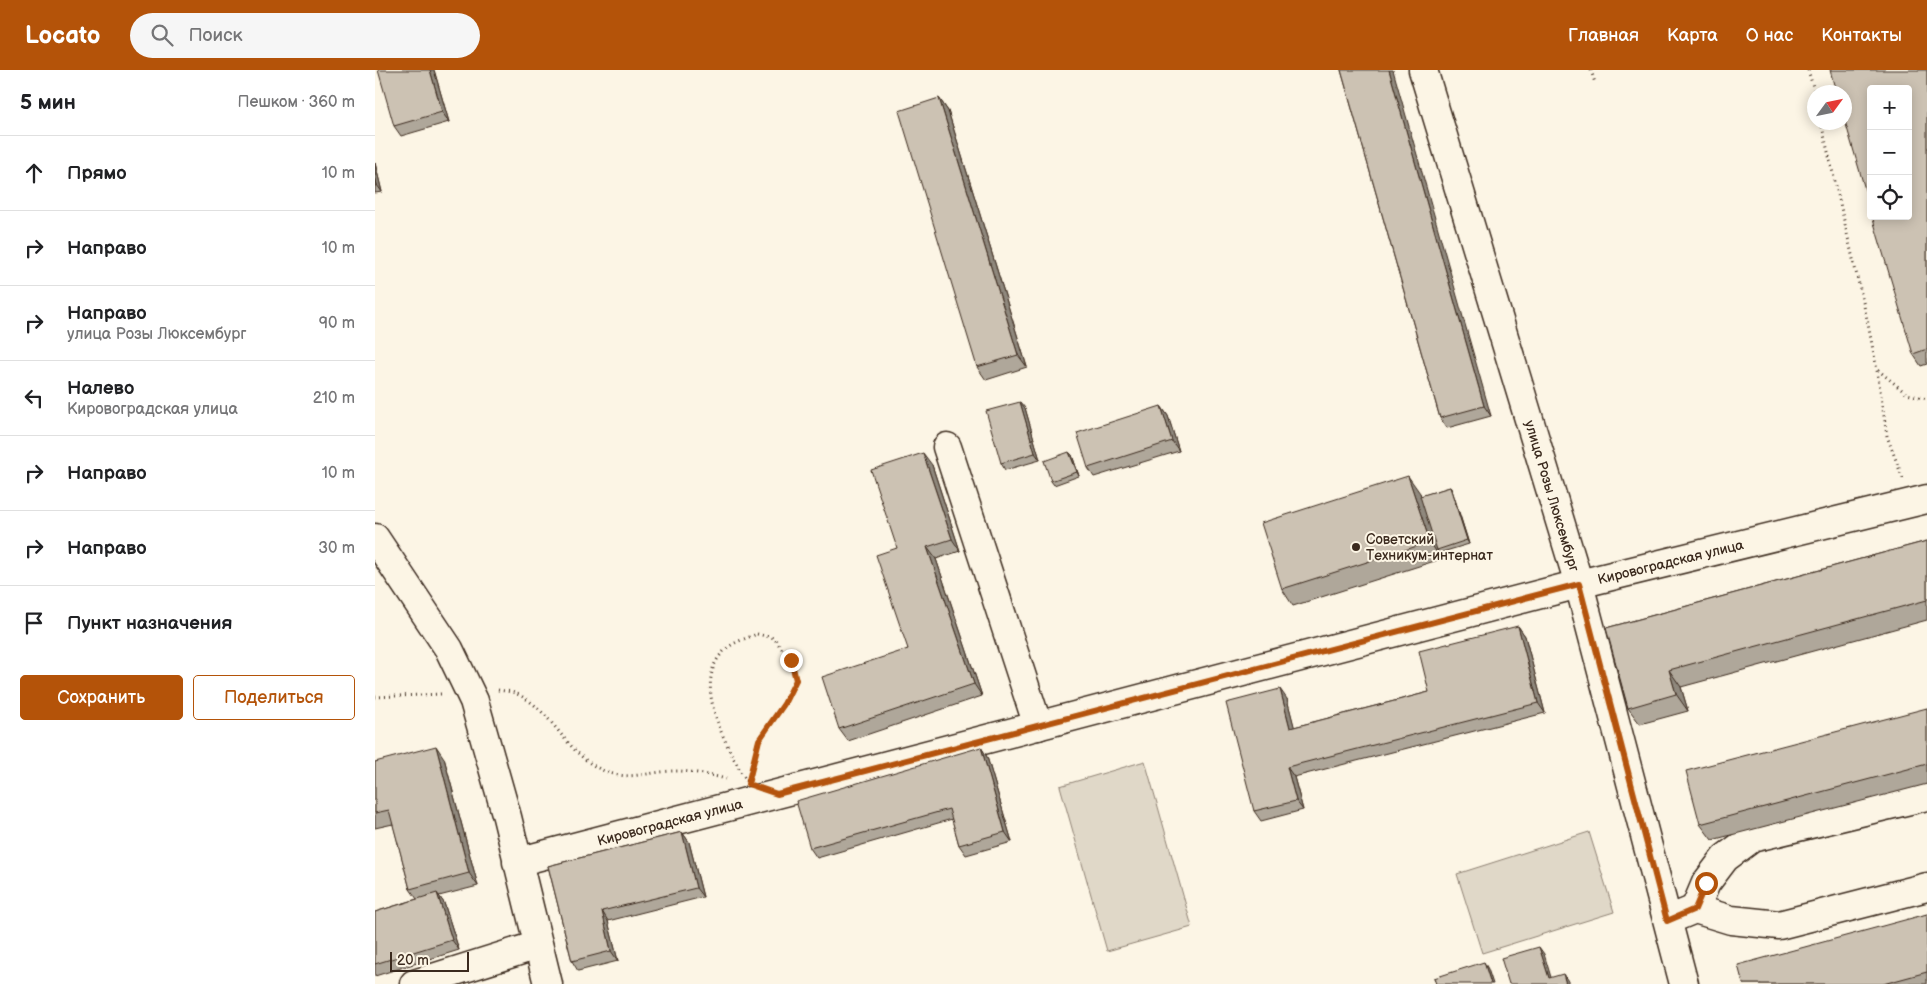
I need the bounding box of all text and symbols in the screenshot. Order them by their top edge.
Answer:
search box [130,13,480,58]
text: Locato [25,21,100,50]
icon: search [148,21,176,49]
text: Поиск [188,24,243,47]
text: Главная [1568,25,1639,46]
text: Карта [1667,25,1718,46]
text: О нас [1746,25,1793,46]
text: Контакты [1821,25,1902,46]
north arrow [1807,85,1852,130]
map controls [1867,85,1912,220]
button: + [1867,85,1912,130]
text: 5 мин [20,90,76,115]
text: Пешком · 360 m [238,93,355,112]
button: − [1867,130,1912,175]
icon: ahead [20,159,48,187]
text: Прямо [67,162,127,185]
text: 10 m [322,164,355,183]
button: locate [1867,175,1912,220]
icon: right [20,234,48,262]
text: Направо [67,237,147,260]
text: 10 m [322,239,355,258]
text: Направо [67,302,147,325]
icon: right [20,309,48,337]
text: 90 m [319,314,355,333]
text: улица Розы Люксембург [67,325,247,344]
text: Налево [67,377,134,400]
icon: left [20,384,48,412]
text: 210 m [313,389,355,408]
text: Кировоградская улица [67,400,238,419]
street label: улица Розы Люксембург [1521,418,1583,574]
icon: right [20,459,48,487]
text: Направо [67,462,147,485]
text: 10 m [322,464,355,483]
place label: Советский Техникум-интернат [1366,531,1493,564]
icon: right [20,534,48,562]
street label: Кировоградская улица [1596,535,1746,588]
text: Направо [67,537,147,560]
text: 30 m [318,539,355,558]
marker: Советский Техникум-интернат [1350,541,1362,553]
icon: arrive [20,609,48,637]
text: Пункт назначения [67,612,232,635]
route end [780,649,803,672]
button: Сохранить [20,675,183,720]
button: Поделиться [193,675,355,720]
street label: Кировоградская улица [595,795,745,849]
route start [1695,872,1718,895]
scale bar [390,949,469,972]
text: 20 m [397,952,429,969]

